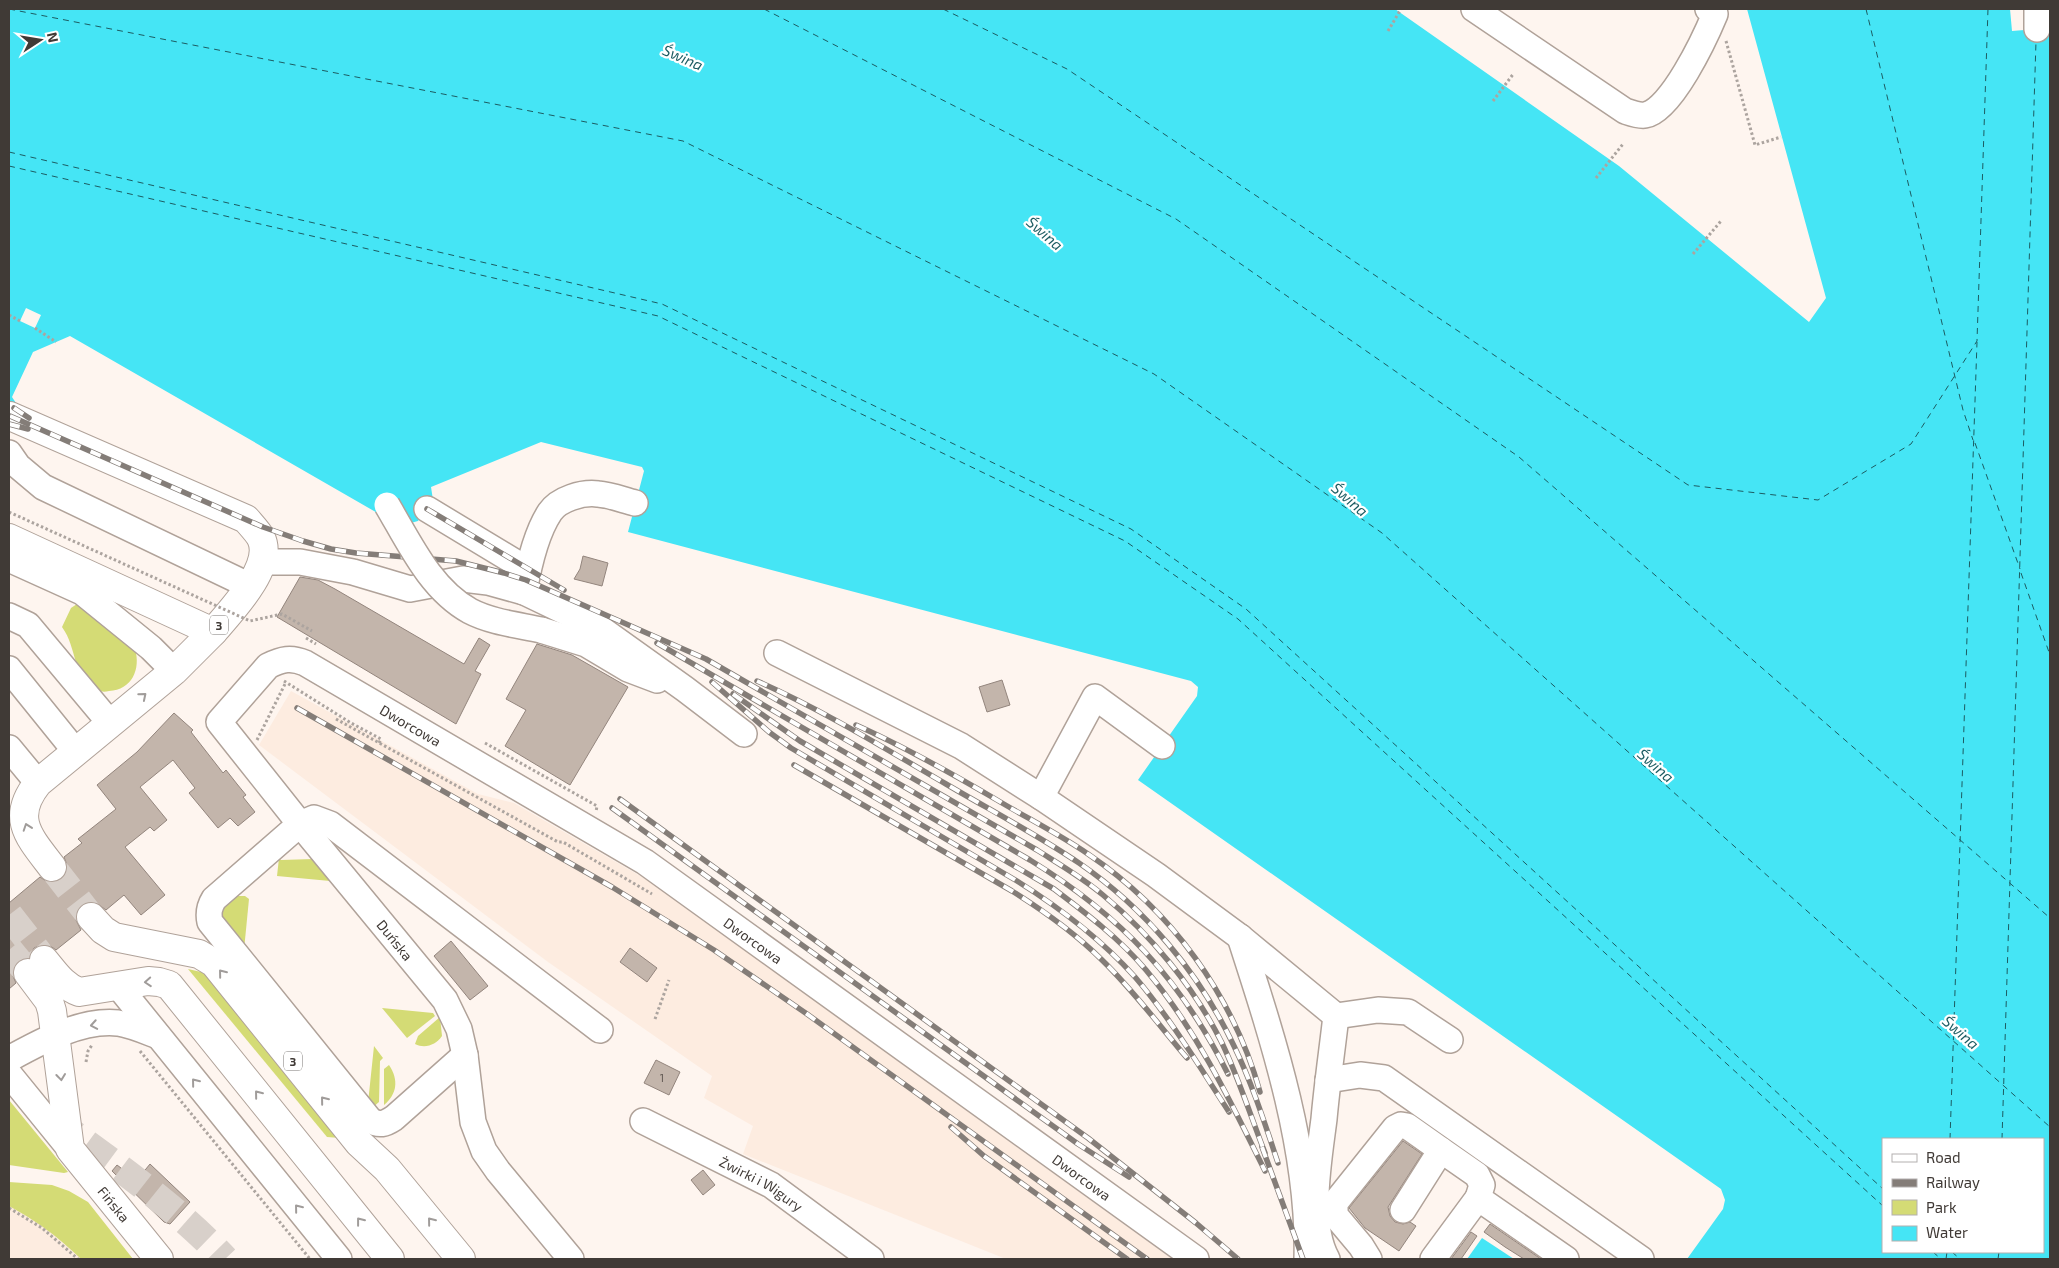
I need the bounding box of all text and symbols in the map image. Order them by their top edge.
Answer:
north arrow [15,15,65,65]
text: N [44,30,63,44]
water label: Świna [660,40,706,74]
water label: Świna [1023,212,1067,254]
water label: Świna [1328,478,1372,520]
road number: 3 [210,616,228,634]
one-way arrow [137,694,146,702]
street label: Dworcowa [377,700,444,749]
water label: Świna [1634,744,1678,786]
one-way arrow [23,823,33,831]
street label: Dworcowa [721,913,786,967]
street label: Duńska [373,916,417,964]
one-way arrow [219,970,227,979]
one-way arrow [144,977,152,988]
water label: Świna [1939,1011,1983,1053]
one-way arrow [90,1020,99,1030]
road number: 3 [284,1052,302,1070]
house number: 1 [660,1071,664,1084]
one-way arrow [55,1073,66,1081]
one-way arrow [192,1078,201,1087]
one-way arrow [254,1091,263,1100]
one-way arrow [320,1096,329,1105]
legend [1882,1138,2044,1253]
text: Road [1926,1148,1961,1166]
street label: Dworcowa [1049,1150,1115,1204]
street label: Żwirki i Wigury [717,1152,807,1215]
text: Railway [1926,1173,1980,1191]
street label: Fińska [95,1182,134,1225]
text: Park [1926,1198,1957,1216]
one-way arrow [295,1205,303,1214]
one-way arrow [357,1218,365,1227]
one-way arrow [427,1218,436,1227]
text: Water [1926,1223,1968,1241]

